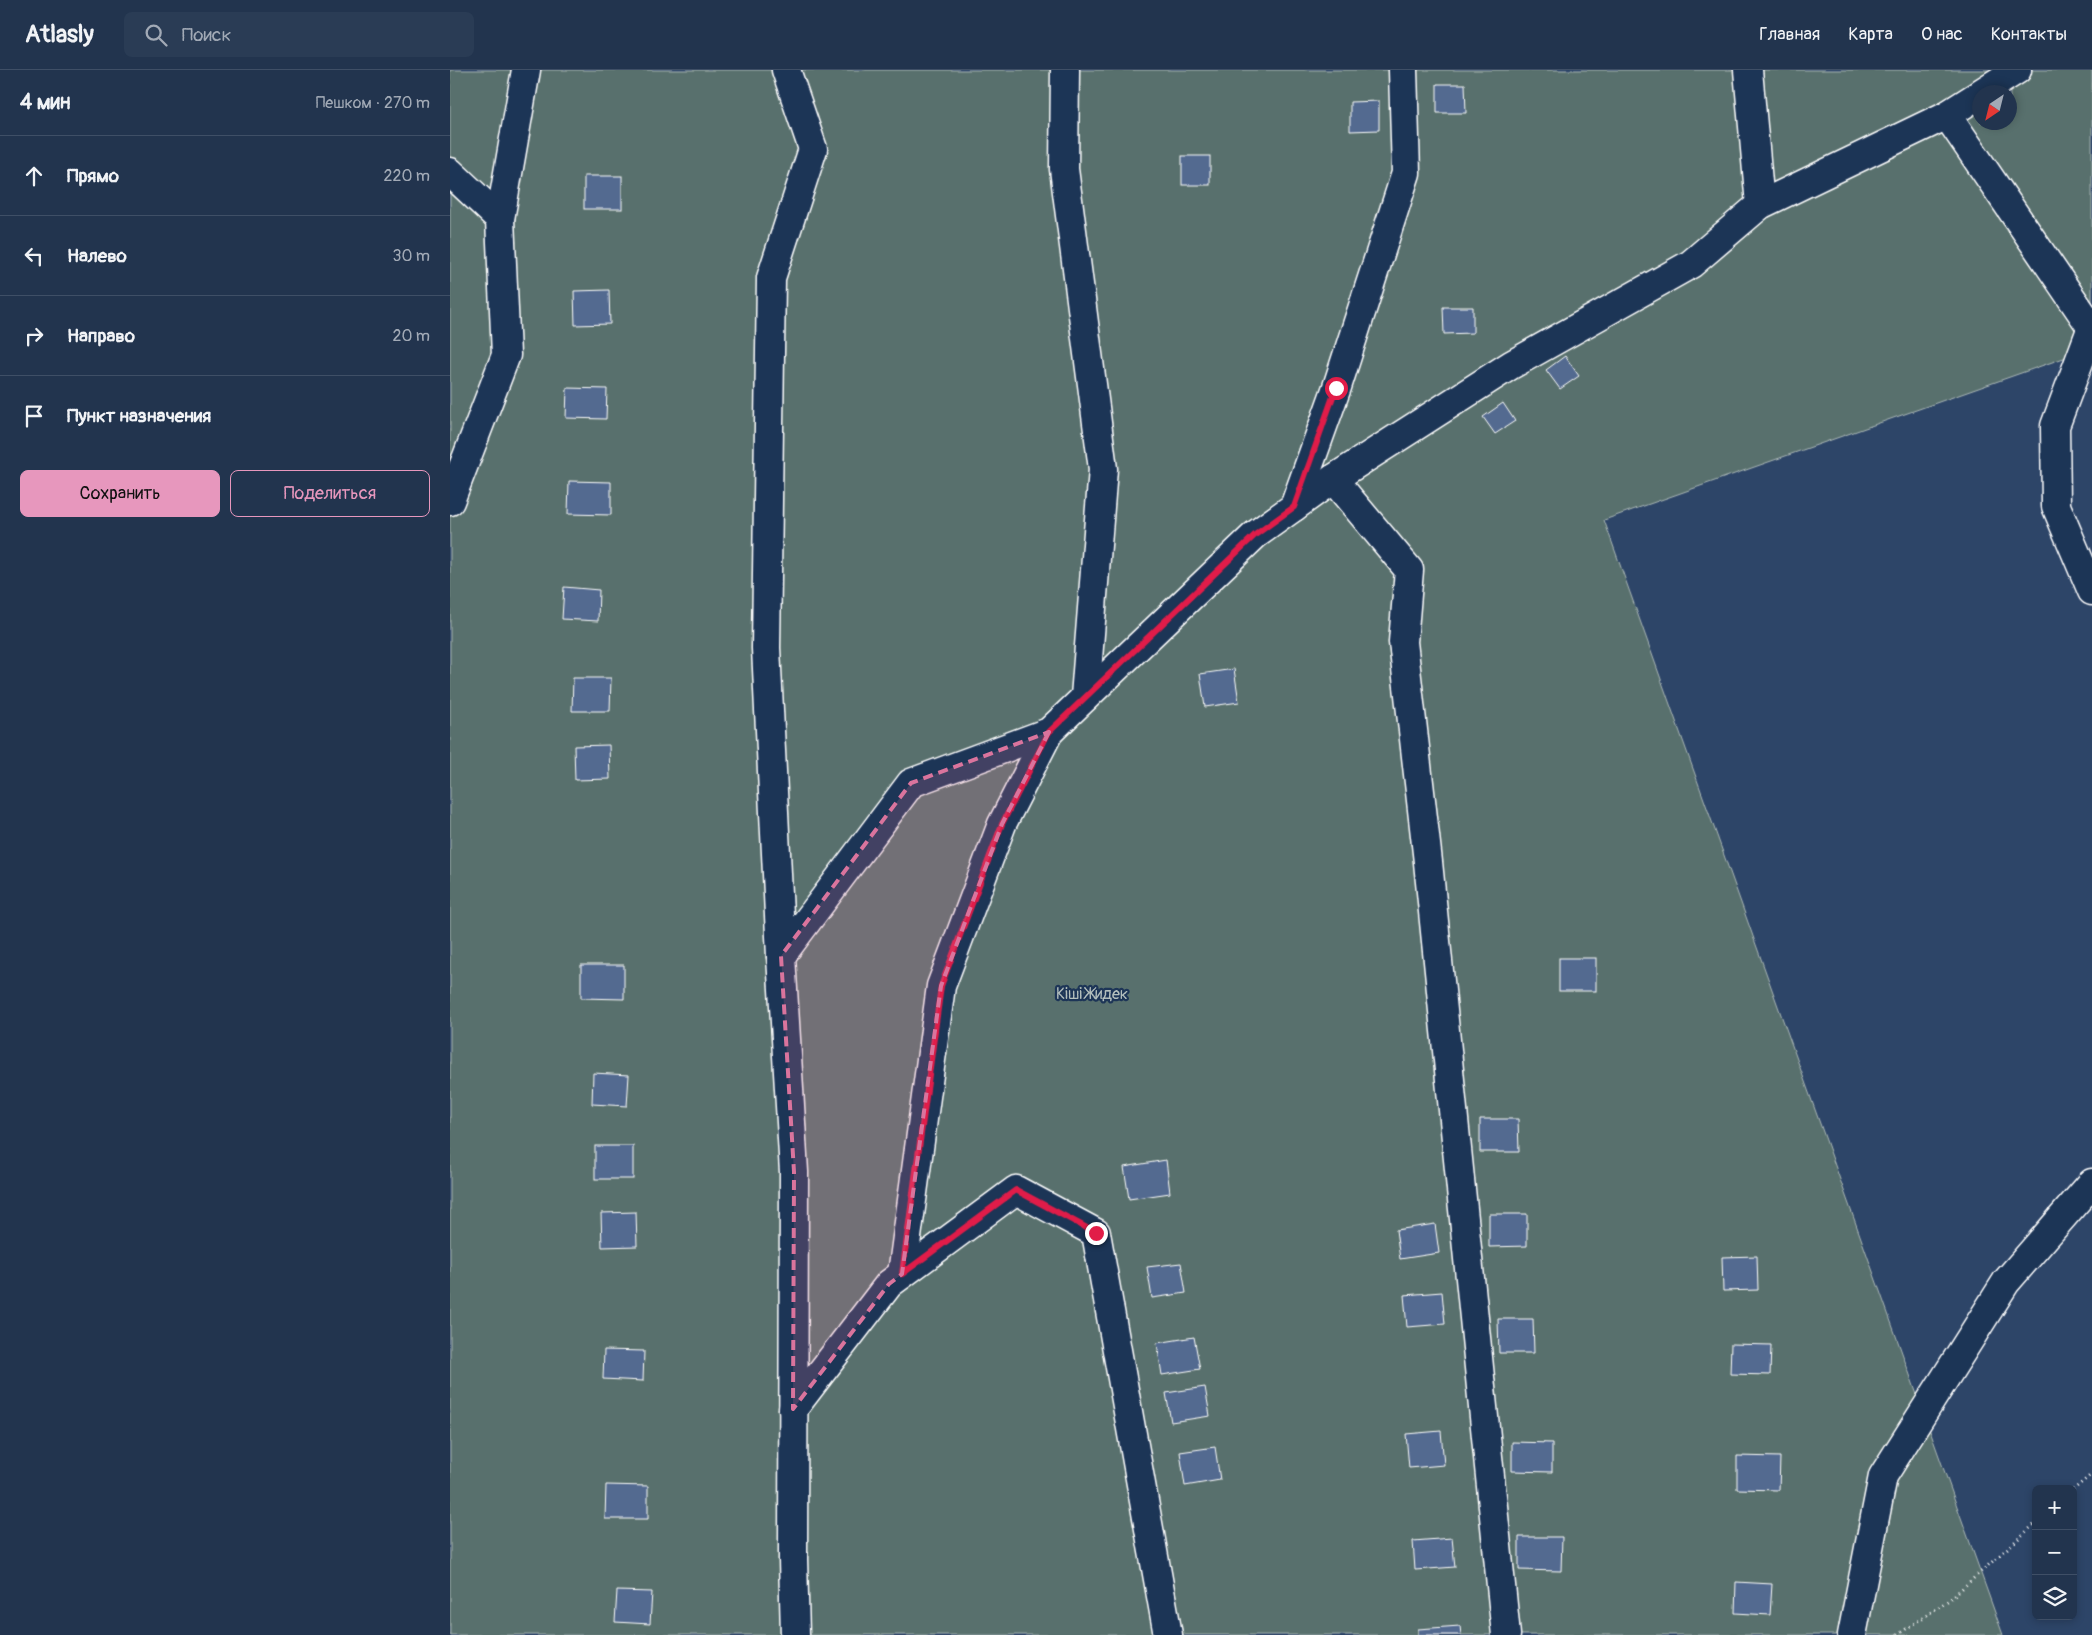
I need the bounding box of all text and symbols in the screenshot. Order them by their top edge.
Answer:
search box [124,12,474,57]
text: Atlasly [25,20,94,49]
icon: search [142,21,170,49]
text: Поиск [182,23,231,47]
text: Главная [1759,23,1820,46]
text: Карта [1848,23,1893,46]
text: О нас [1921,23,1963,46]
text: Контакты [1991,23,2067,46]
north arrow [1972,85,2017,130]
text: 4 мин [20,89,70,116]
text: Пешком · 270 m [316,93,430,113]
icon: ahead [20,162,48,190]
text: Прямо [67,164,119,188]
text: 220 m [384,166,430,186]
icon: left [20,242,48,270]
text: Налево [67,244,127,268]
text: 30 m [392,246,430,266]
icon: right [20,322,48,350]
text: Направо [67,324,135,348]
text: 20 m [392,326,430,346]
route start [1325,377,1348,400]
icon: arrive [20,402,48,430]
text: Пункт назначения [67,404,211,428]
button: Сохранить [20,470,220,517]
button: Поделиться [230,470,430,517]
park label: Кіші Жидек [1056,984,1128,1004]
route end [1085,1222,1108,1245]
map controls [2032,1485,2077,1620]
button: + [2032,1485,2077,1530]
button: − [2032,1530,2077,1575]
button: layers [2032,1575,2077,1620]

